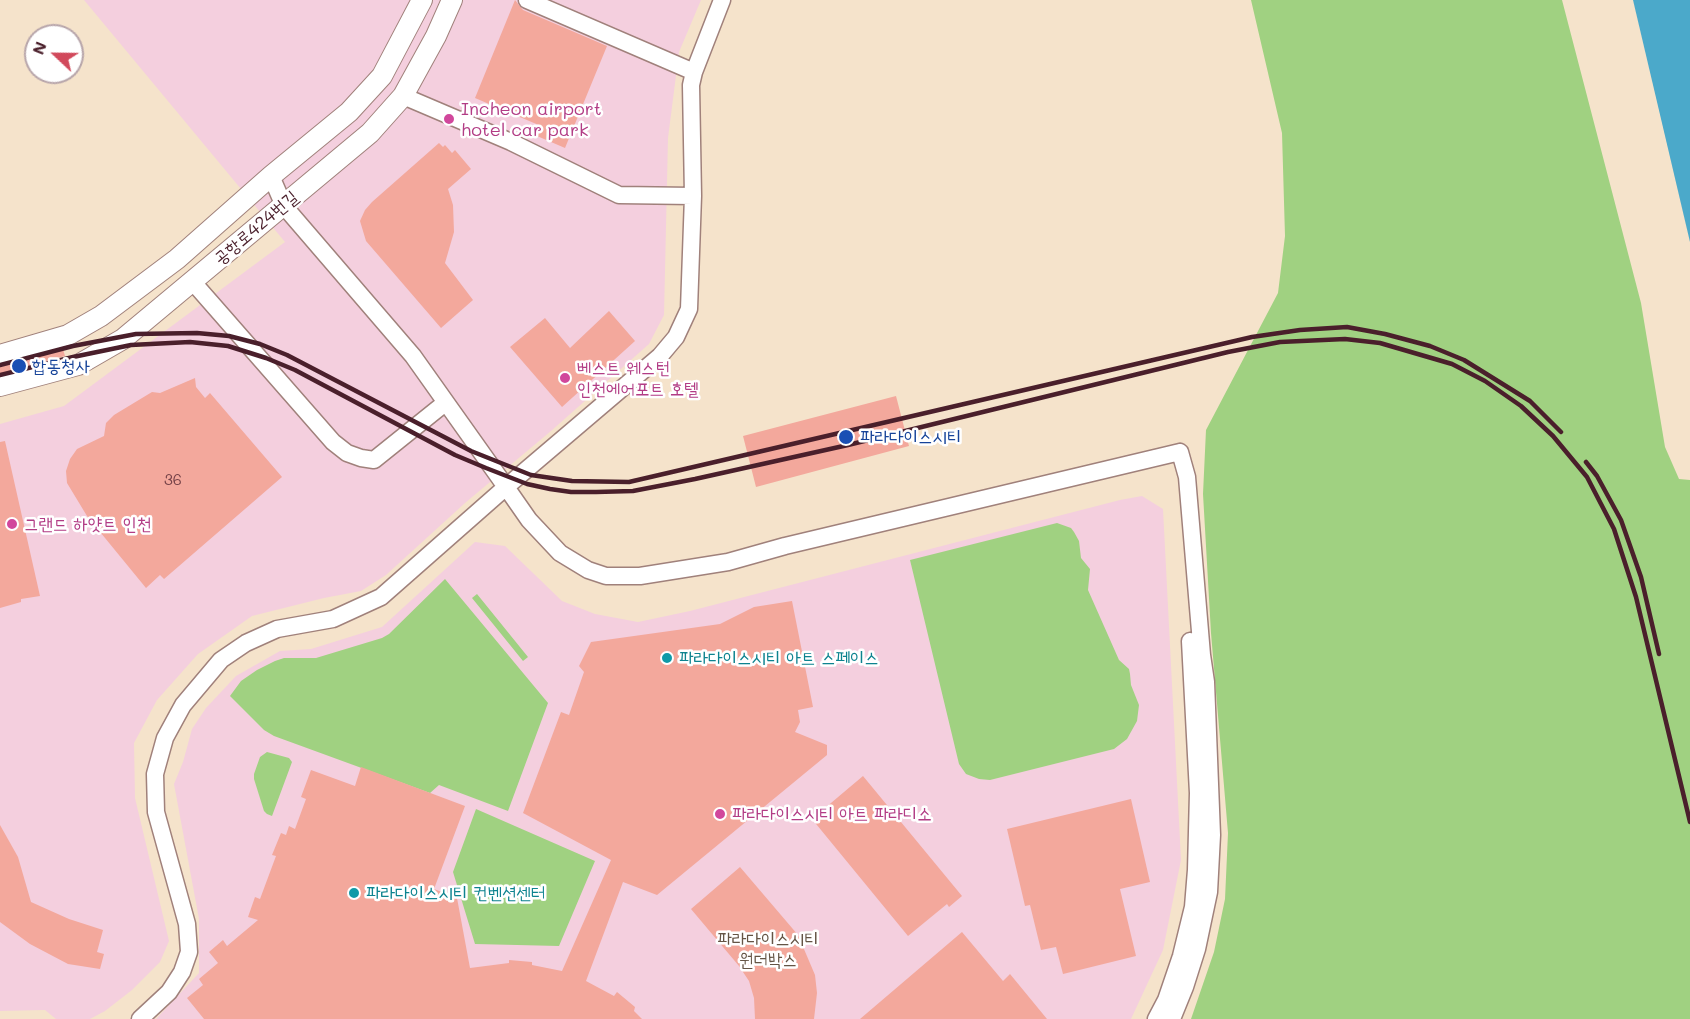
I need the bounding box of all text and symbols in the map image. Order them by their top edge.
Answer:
north arrow [24,24,84,84]
text: N [27,38,51,57]
place label: Incheon airport hotel car park [461,98,602,140]
marker: Incheon airport hotel car park [442,112,456,126]
street label: 공항로424번길 [209,186,303,270]
place label: 합동청사 [32,355,90,377]
marker: 합동청사 [10,357,28,375]
place label: 베스트 웨스턴 인천에어포트 호텔 [577,357,699,400]
marker: 베스트 웨스턴 인천에어포트 호텔 [558,371,572,385]
place label: 파라다이스시티 [860,426,961,448]
marker: 파라다이스시티 [837,428,855,446]
house number: 36 [164,471,182,489]
place label: 그랜드 하얏트 인천 [24,513,151,535]
marker: 그랜드 하얏트 인천 [5,517,19,531]
place label: 파라다이스시티 아트 스페이스 [679,647,879,669]
marker: 파라다이스시티 아트 스페이스 [660,651,674,665]
place label: 파라다이스시티 아트 파라디소 [732,803,932,825]
marker: 파라다이스시티 아트 파라디소 [713,807,727,821]
place label: 파라다이스시티 컨벤션센터 [366,882,546,904]
marker: 파라다이스시티 컨벤션센터 [347,886,361,900]
park label: 파라다이스시티 원더박스 [717,928,819,970]

